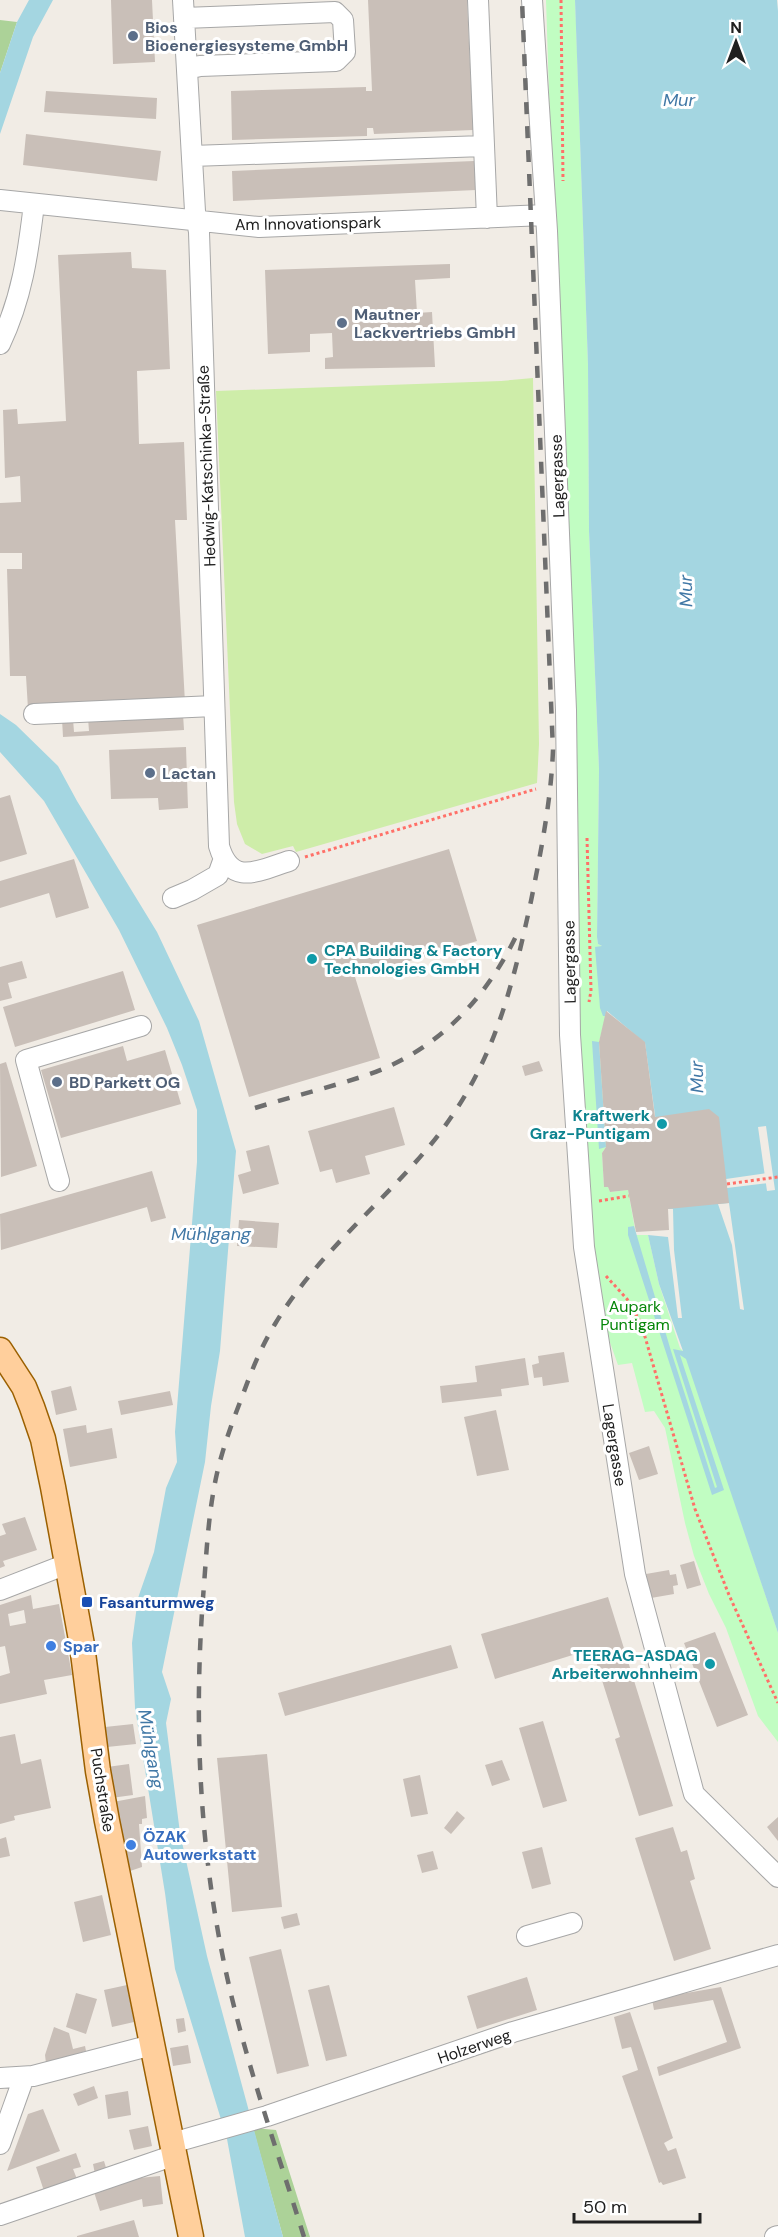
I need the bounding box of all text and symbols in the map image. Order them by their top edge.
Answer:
north arrow [706,12,766,72]
place label: Bios Bioenergiesysteme GmbH [145,17,348,56]
text: N [730,17,742,38]
marker: Bios Bioenergiesysteme GmbH [126,29,140,43]
water label: Mur [663,88,696,112]
street label: Am Innovationspark [235,212,381,235]
place label: Mautner Lackvertriebs GmbH [354,304,516,343]
marker: Mautner Lackvertriebs GmbH [335,316,349,330]
street label: Hedwig-Katschinka-Straße [192,365,221,567]
street label: Lagergasse [546,434,569,518]
water label: Mur [674,573,698,607]
place label: Lactan [162,763,216,784]
marker: Lactan [143,766,157,780]
street label: Lagergasse [558,920,581,1004]
place label: CPA Building & Factory Technologies GmbH [324,940,503,979]
marker: CPA Building & Factory Technologies GmbH [305,952,319,966]
water label: Mur [685,1059,709,1093]
place label: BD Parkett OG [69,1072,180,1093]
marker: BD Parkett OG [50,1075,64,1089]
place label: Kraftwerk Graz-Puntigam [530,1105,651,1144]
marker: Kraftwerk Graz-Puntigam [655,1117,669,1131]
water label: Mühlgang [171,1222,252,1246]
park label: Aupark Puntigam [600,1296,670,1335]
street label: Lagergasse [598,1402,631,1488]
place label: Fasanturmweg [99,1592,215,1613]
marker: Fasanturmweg [80,1595,94,1609]
place label: Spar [63,1636,100,1657]
marker: Spar [44,1639,58,1653]
place label: TEERAG-ASDAG Arbeiterwohnheim [551,1645,698,1684]
marker: TEERAG-ASDAG Arbeiterwohnheim [703,1657,717,1671]
water label: Mühlgang [132,1707,170,1792]
street label: Puchstraße [86,1747,120,1834]
place label: ÖZAK Autowerkstatt [143,1826,257,1865]
marker: ÖZAK Autowerkstatt [124,1838,138,1852]
street label: Holzerweg [435,2024,514,2069]
scale bar [574,2186,700,2224]
text: 50 m [583,2195,627,2219]

